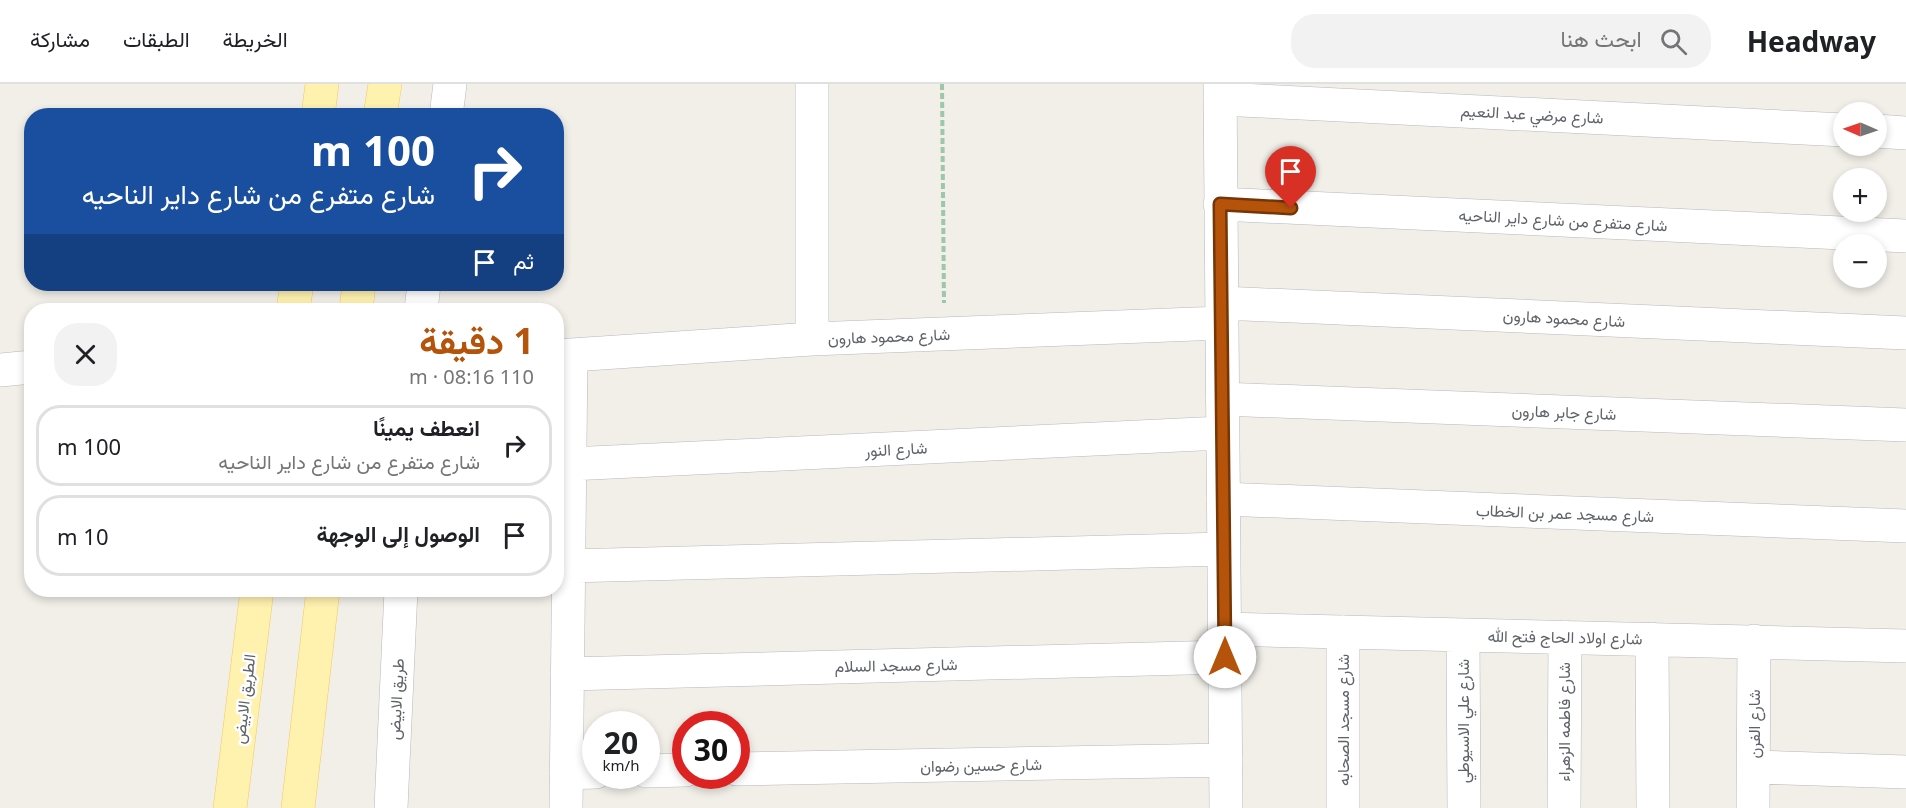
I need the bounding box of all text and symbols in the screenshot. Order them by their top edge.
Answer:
search box [1291,14,1711,68]
text: Headway [1747,22,1876,60]
text: ابحث هنا [1560,23,1642,53]
text: مشاركة [30,25,90,53]
text: الطبقات [123,25,190,53]
text: الخريطة [223,25,288,53]
icon: search [1657,25,1690,58]
street label: شارع مرضي عبد النعيم [1460,99,1604,132]
north arrow [1833,102,1887,156]
map controls [1833,102,1887,288]
text: 100 m [311,121,435,178]
icon: right [456,132,534,210]
pin [1265,146,1316,208]
icon: arrive [1274,155,1307,188]
button: + [1833,168,1887,222]
text: شارع متفرع من شارع داير الناحيه [82,175,435,212]
street label: شارع متفرع من شارع داير الناحيه [1458,204,1668,237]
button: − [1833,234,1887,288]
text: ثم [513,245,534,275]
icon: arrive [468,246,501,279]
street label: شارع محمود هارون [1502,304,1626,333]
text: 1 دقيقة [419,316,534,365]
button: close [54,323,117,386]
street label: شارع محمود هارون [827,323,951,350]
text: 110 m · 08:16 [409,363,534,390]
street label: شارع جابر هارون [1511,399,1617,426]
text: انعطف يمينًا [373,412,480,442]
icon: right [498,429,531,462]
text: 100 m [57,431,121,461]
street label: شارع النور [863,436,928,463]
text: شارع متفرع من شارع داير الناحيه [218,448,480,475]
street label: شارع مسجد عمر بن الخطاب [1475,499,1655,528]
text: الوصول إلى الوجهة [316,518,480,548]
icon: arrive [498,519,531,552]
text: 10 m [57,521,108,551]
position arrow [1193,625,1257,689]
street label: شارع اولاد الحاج فتح الله [1487,625,1643,650]
street label: الطريق الابيض [228,653,260,745]
street label: شارع مسجد السلام [834,653,958,678]
street label: شارع مسجد الصحابه [1332,654,1355,786]
street label: طريق الابيض [383,658,409,740]
street label: شارع علي الاسيوطي [1452,659,1477,783]
street label: شارع فاطمه الزهراء [1553,662,1576,782]
street label: شارع الفرن [1743,689,1766,759]
speed limit sign: 30 [672,711,750,789]
text: 20 [604,722,638,763]
street label: شارع حسين رضوان [920,753,1042,778]
text: km/h [603,755,639,775]

